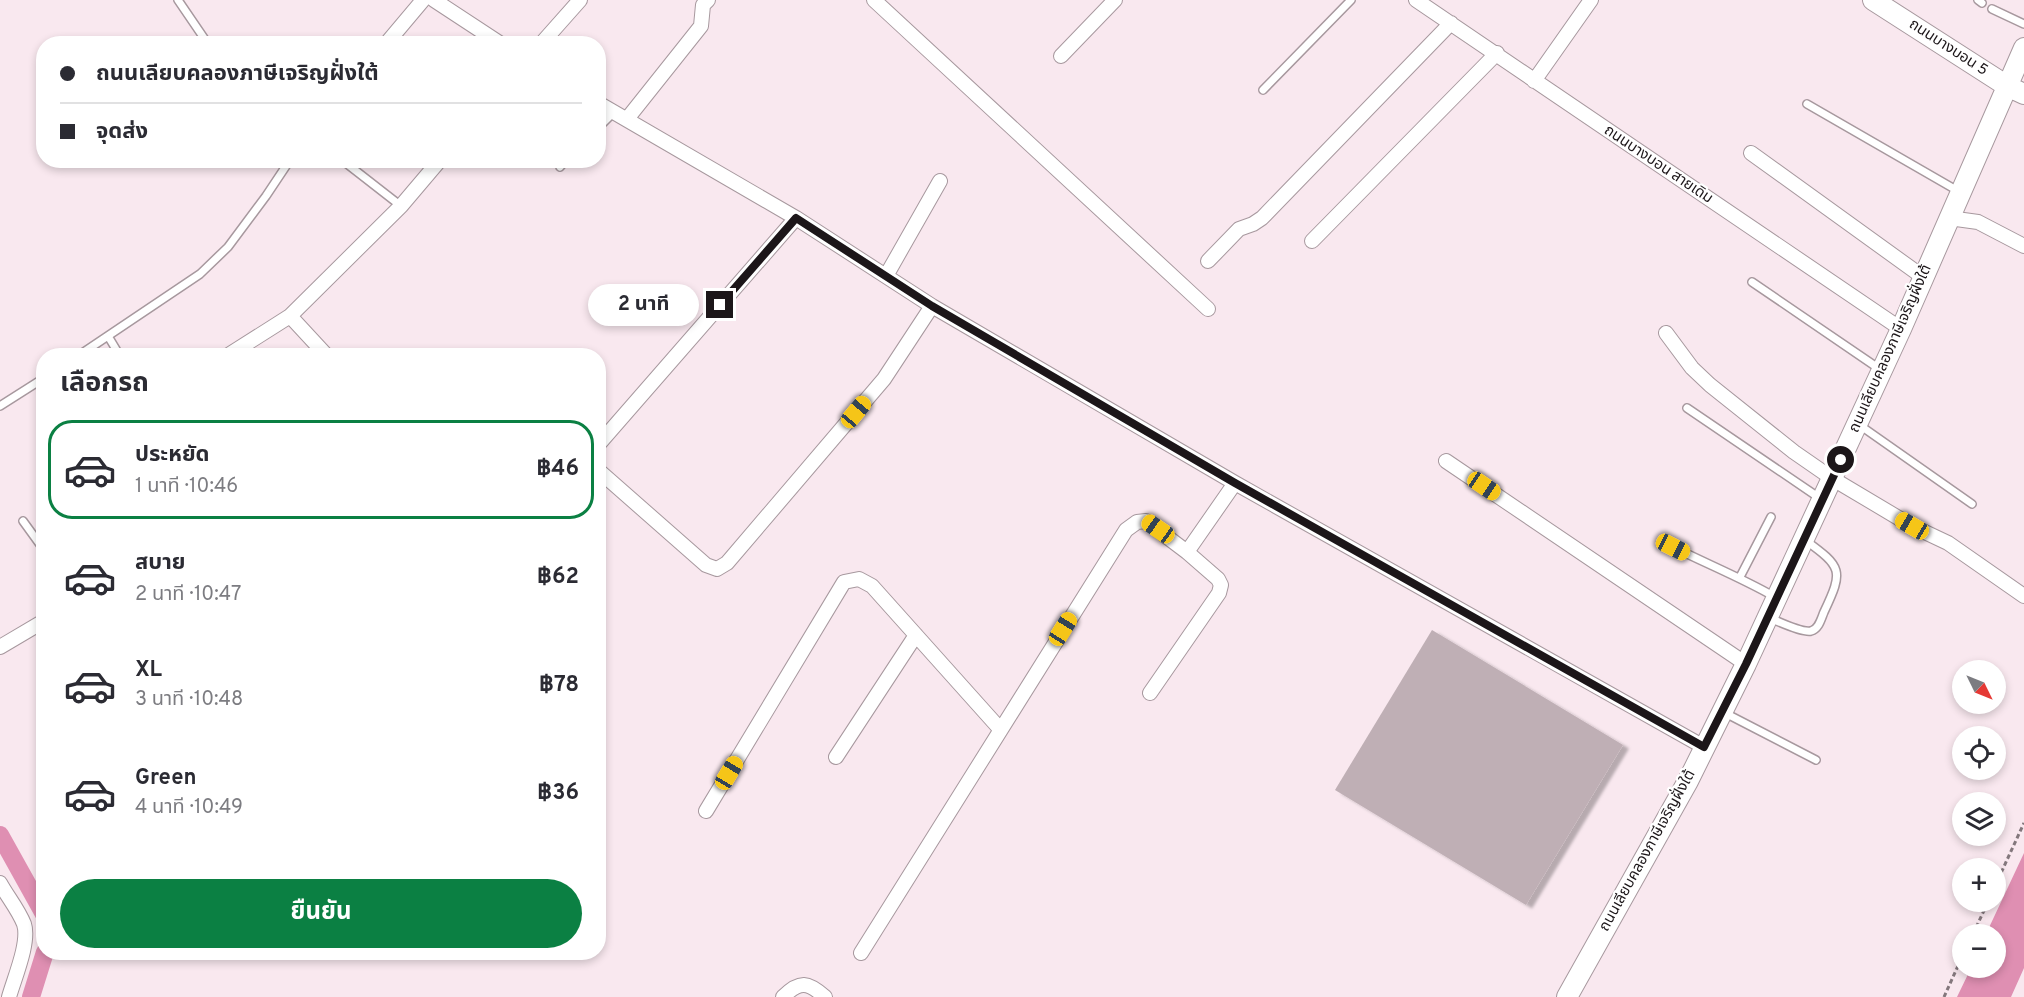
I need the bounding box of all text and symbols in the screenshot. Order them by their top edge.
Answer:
street label: ถนนบางบอน 5 [1905,15,1991,81]
text: ถนนเลียบคลองภาษีเจริญฝั่งใต้ [96,61,379,88]
text: จุดส่ง [96,119,148,146]
street label: ถนนบางบอน สายเดิม [1600,122,1716,208]
street label: ถนนเลียบคลองภาษีเจริญฝั่งใต้ [1843,261,1937,436]
callout: 2 นาที [588,284,699,326]
route end [706,291,733,318]
text: 2 นาที [618,292,669,318]
text: เลือกรถ [60,367,149,401]
car [838,392,874,432]
text: ประหยัด [135,442,210,469]
icon: car [63,443,117,497]
route start [1827,446,1854,473]
text: ฿46 [536,456,579,483]
car [1464,468,1504,504]
text: 1 นาที · 10:46 [135,474,238,500]
car [1892,509,1932,543]
car [1138,511,1178,547]
car [1653,531,1693,563]
text: สบาย [135,550,185,577]
icon: car [63,551,117,605]
text: ฿62 [537,564,579,591]
text: 2 นาที · 10:47 [135,582,241,608]
car [1046,609,1080,649]
text: XL [135,657,162,684]
icon: car [63,659,117,713]
north arrow [1952,660,2006,714]
map controls [1952,660,2006,978]
text: ฿78 [539,672,579,699]
text: 3 นาที · 10:48 [135,687,243,713]
button: locate [1952,726,2006,780]
car [712,753,746,793]
text: Green [135,765,197,792]
street label: ถนนเลียบคลองภาษีเจริญฝั่งใต้ [1593,766,1700,935]
icon: car [63,767,117,821]
text: ฿36 [537,780,579,807]
button: layers [1952,792,2006,846]
text: 4 นาที · 10:49 [135,795,243,821]
button: + [1952,858,2006,912]
button: ยืนยัน [60,879,582,948]
button: − [1952,924,2006,978]

